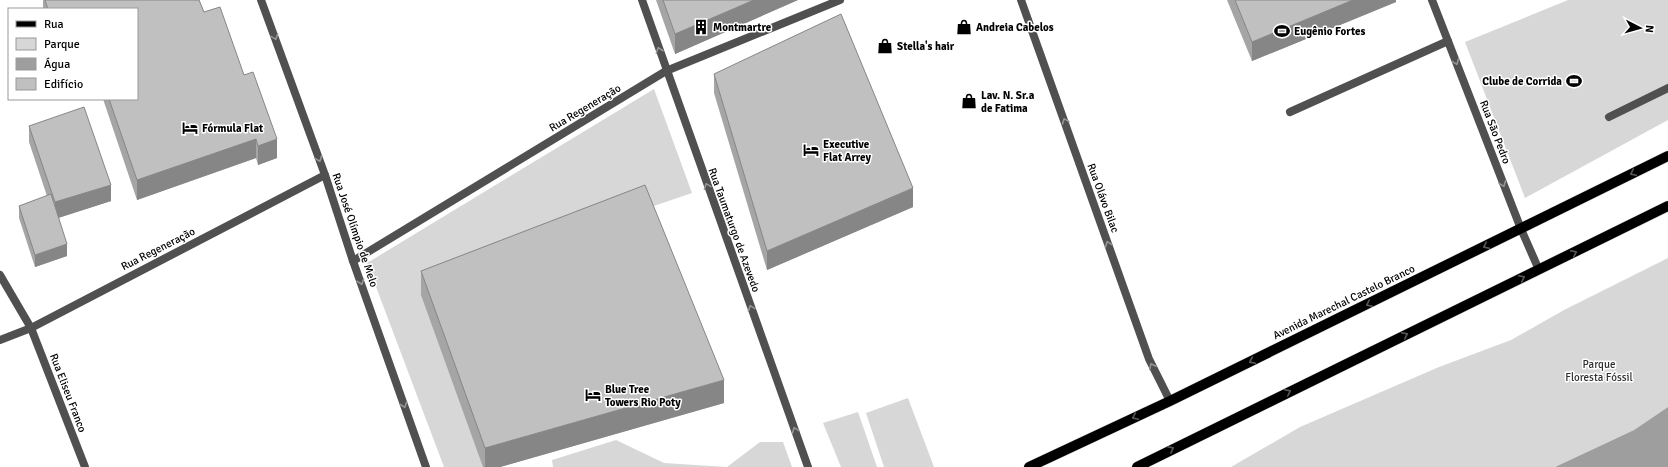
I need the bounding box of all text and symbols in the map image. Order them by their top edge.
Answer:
legend [8,8,138,100]
north arrow [1620,8,1660,48]
text: Rua [44,17,64,32]
building icon: Montmartre [692,18,710,36]
shop icon: Andreia Cabelos [955,18,973,36]
place label: Montmartre [713,21,772,34]
place label: Andreia Cabelos [976,21,1054,34]
sports icon: Eugênio Fortes [1273,22,1291,40]
place label: Eugênio Fortes [1294,25,1366,38]
text: N [1643,25,1656,33]
one-way arrow [270,33,278,40]
text: Parque [44,37,80,52]
shop icon: Stella's hair [876,37,894,55]
place label: Stella's hair [897,40,955,53]
one-way arrow [655,46,663,53]
text: Água [44,57,70,72]
one-way arrow [1451,58,1459,66]
sports icon: Clube de Corrida [1565,72,1583,90]
place label: Clube de Corrida [1482,75,1562,88]
text: Edifício [44,77,83,92]
street label: Rua Regeneração [547,81,623,134]
place label: Lav. N. Sr.a de Fatima [981,89,1035,115]
shop icon: Lav. N. Sr.a de Fatima [960,92,978,110]
street label: Rua São Pedro [1477,98,1513,166]
one-way arrow [1061,118,1069,125]
hotel icon: Fórmula Flat [181,119,199,137]
place label: Fórmula Flat [202,122,263,135]
place label: Executive Flat Arrey [823,138,871,164]
hotel icon: Executive Flat Arrey [802,141,820,159]
one-way arrow [315,155,323,162]
street label: Rua Olávo Bilac [1084,162,1122,234]
street label: Rua Taumaturgo de Azevedo [705,166,763,294]
one-way arrow [1630,169,1637,176]
street label: Rua José Olímpio de Melo [329,171,381,289]
one-way arrow [1499,180,1507,187]
one-way arrow [703,182,712,189]
street label: Rua Regeneração [119,225,197,273]
one-way arrow [1104,240,1113,247]
one-way arrow [1483,242,1490,249]
one-way arrow [1570,250,1577,258]
street label: Avenida Marechal Castelo Branco [1271,262,1417,342]
one-way arrow [1518,276,1525,283]
one-way arrow [356,278,364,285]
one-way arrow [1366,299,1373,306]
one-way arrow [747,305,755,312]
one-way arrow [1401,332,1408,340]
street label: Rua Eliseu Franco [47,352,89,435]
one-way arrow [1249,356,1256,364]
park label: Parque Floresta Fóssil [1565,358,1633,384]
one-way arrow [1150,363,1157,370]
place label: Blue Tree Towers Rio Poty [605,383,681,409]
hotel icon: Blue Tree Towers Rio Poty [584,386,602,404]
one-way arrow [1284,389,1291,397]
one-way arrow [399,401,407,408]
one-way arrow [1132,412,1139,420]
one-way arrow [791,427,799,434]
one-way arrow [1167,447,1175,454]

